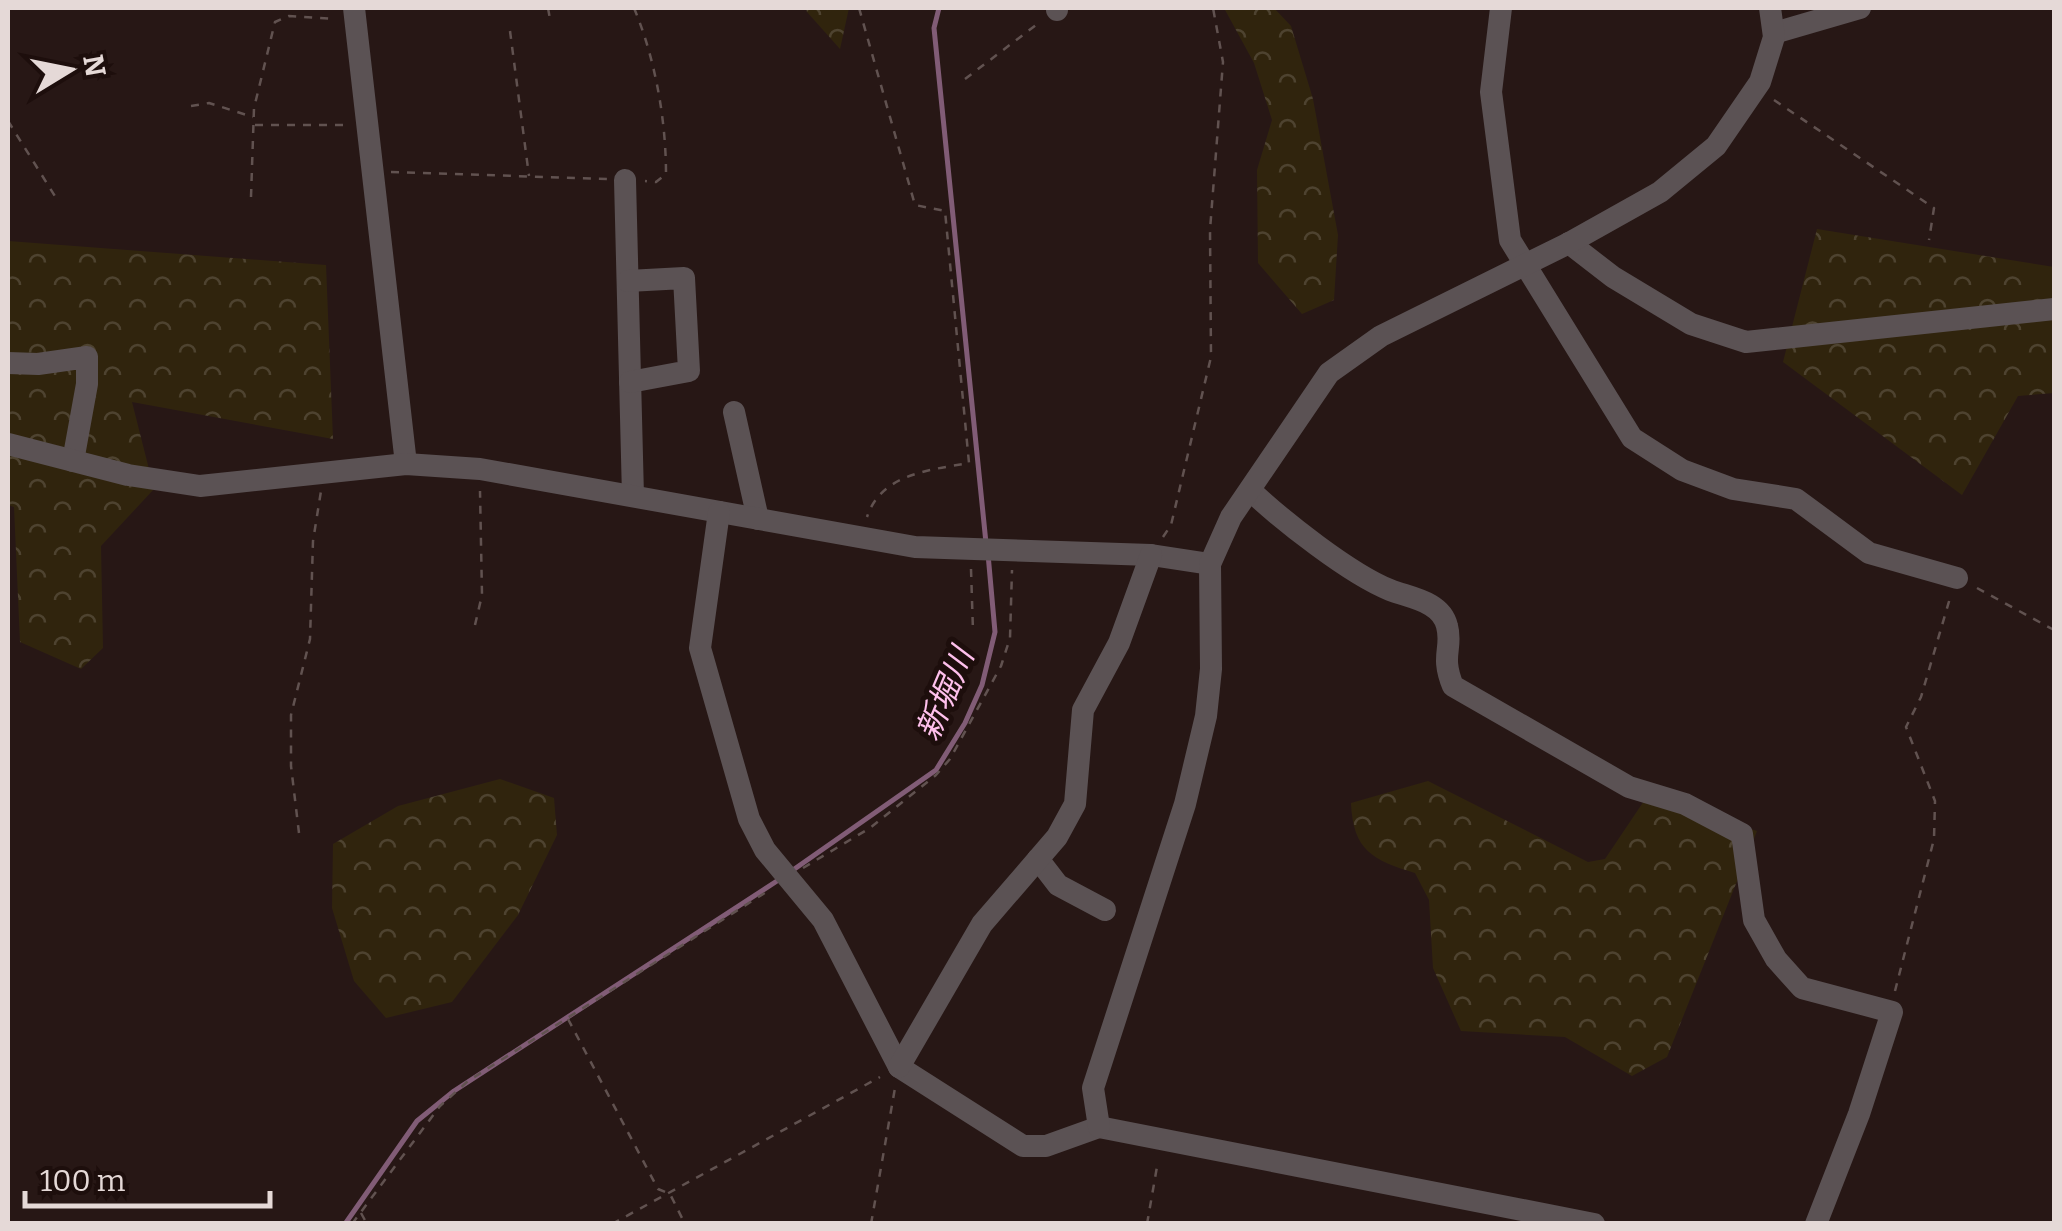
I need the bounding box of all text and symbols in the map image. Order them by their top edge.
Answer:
north arrow [20,20,120,120]
text: N [76,52,112,79]
water label: 新堀川 [909,640,982,746]
scale bar [25,1146,270,1208]
text: 100 m [40,1163,126,1199]

